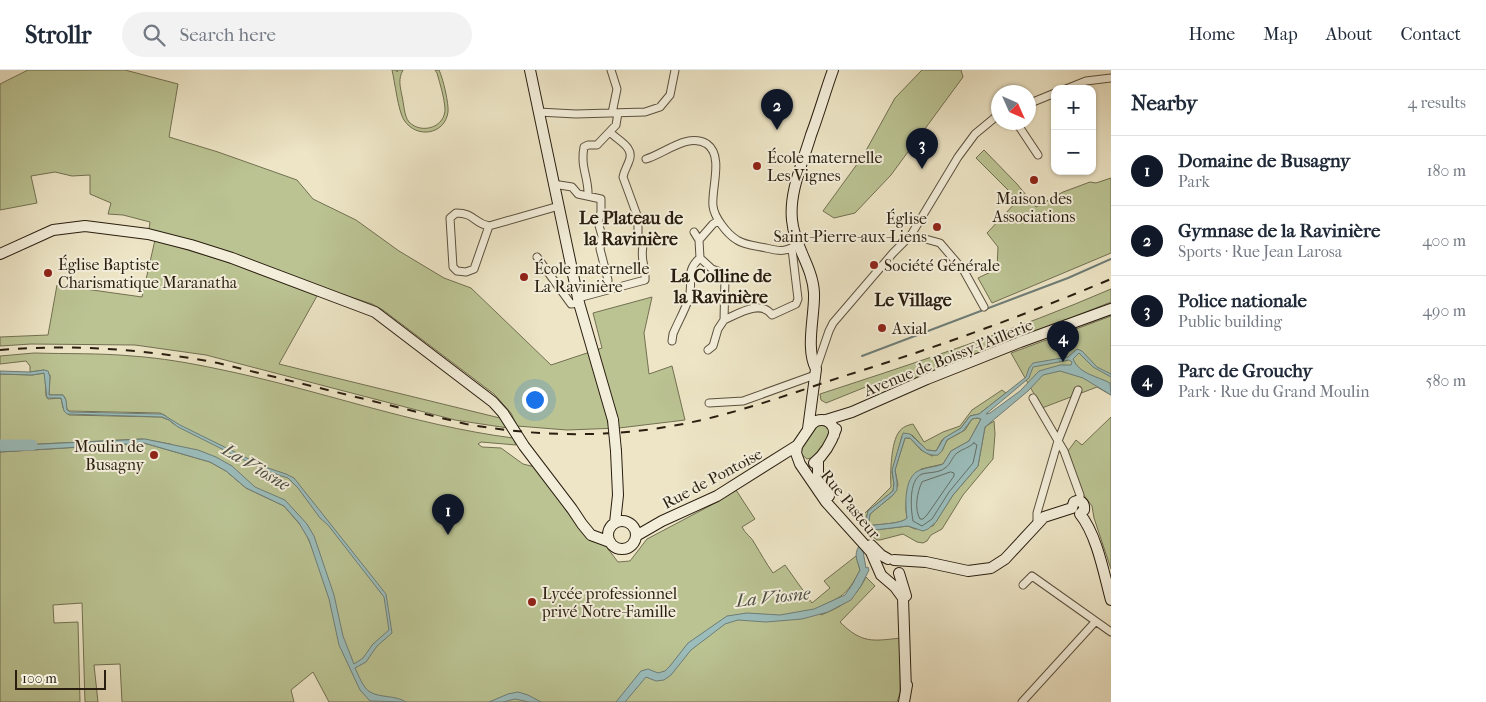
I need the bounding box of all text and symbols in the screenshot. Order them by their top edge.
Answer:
search box [122,12,472,57]
text: Strollr [25,21,92,49]
icon: search [140,21,168,49]
text: Search here [180,24,276,46]
text: Home [1188,24,1235,45]
text: Map [1263,24,1298,45]
text: About [1326,24,1372,45]
text: Contact [1400,24,1461,45]
north arrow [991,85,1036,130]
map controls [1051,85,1096,175]
button: + [1051,85,1096,130]
pin: 2 [761,89,793,130]
text: Nearby [1131,91,1197,115]
text: 4 results [1408,93,1466,112]
pin: 3 [906,128,938,169]
button: − [1051,130,1096,175]
place label: École maternelle Les Vignes [767,147,882,185]
text: Domaine de Busagny [1178,150,1350,172]
marker: École maternelle Les Vignes [751,160,763,172]
text: 1 [1144,161,1150,180]
text: 180 m [1427,161,1466,180]
text: Park [1178,172,1210,191]
marker: Maison des Associations [1028,174,1040,186]
place label: Maison des Associations [992,189,1076,226]
district label: Le Plateau de la Ravinière [579,208,683,250]
place label: Église Saint-Pierre-aux-Liens [774,208,927,246]
text: Gymnase de la Ravinière [1178,220,1380,242]
marker: Église Saint-Pierre-aux-Liens [931,221,943,233]
text: 2 [1143,231,1151,250]
text: 400 m [1422,231,1466,250]
text: Sports · Rue Jean Larosa [1178,242,1342,261]
place label: Église Baptiste Charismatique Maranatha [58,254,238,292]
place label: Société Générale [884,256,1000,275]
place label: École maternelle La Ravinière [534,258,649,296]
marker: Société Générale [868,259,880,271]
district label: La Colline de la Ravinière [670,266,772,308]
marker: Église Baptiste Charismatique Maranatha [42,267,54,279]
marker: École maternelle La Ravinière [518,271,530,283]
district label: Le Village [874,290,952,311]
text: Police nationale [1178,290,1307,312]
text: 3 [1144,301,1150,320]
text: 490 m [1423,301,1466,320]
text: Public building [1178,312,1282,331]
street label: Avenue de Boissy-l'Aillerie [860,315,1036,401]
place label: Axial [891,319,928,338]
pin: 4 [1047,321,1079,362]
marker: Axial [876,322,888,334]
text: Parc de Grouchy [1178,360,1312,382]
text: 4 [1142,371,1152,390]
text: 580 m [1425,371,1466,390]
text: Park · Rue du Grand Moulin [1178,382,1370,401]
your location [522,387,548,413]
place label: Moulin de Busagny [74,437,144,474]
water label: La Viosne [217,438,294,496]
street label: Rue de Pontoise [659,444,766,513]
marker: Moulin de Busagny [148,449,160,461]
street label: Rue Pasteur [817,466,885,543]
pin: 1 [432,494,464,535]
water label: La Viosne [733,583,812,612]
place label: Lycée professionnel privé Notre-Famille [541,584,678,621]
marker: Lycée professionnel privé Notre-Famille [526,596,538,608]
scale bar [15,667,106,690]
text: 100 m [22,670,57,687]

